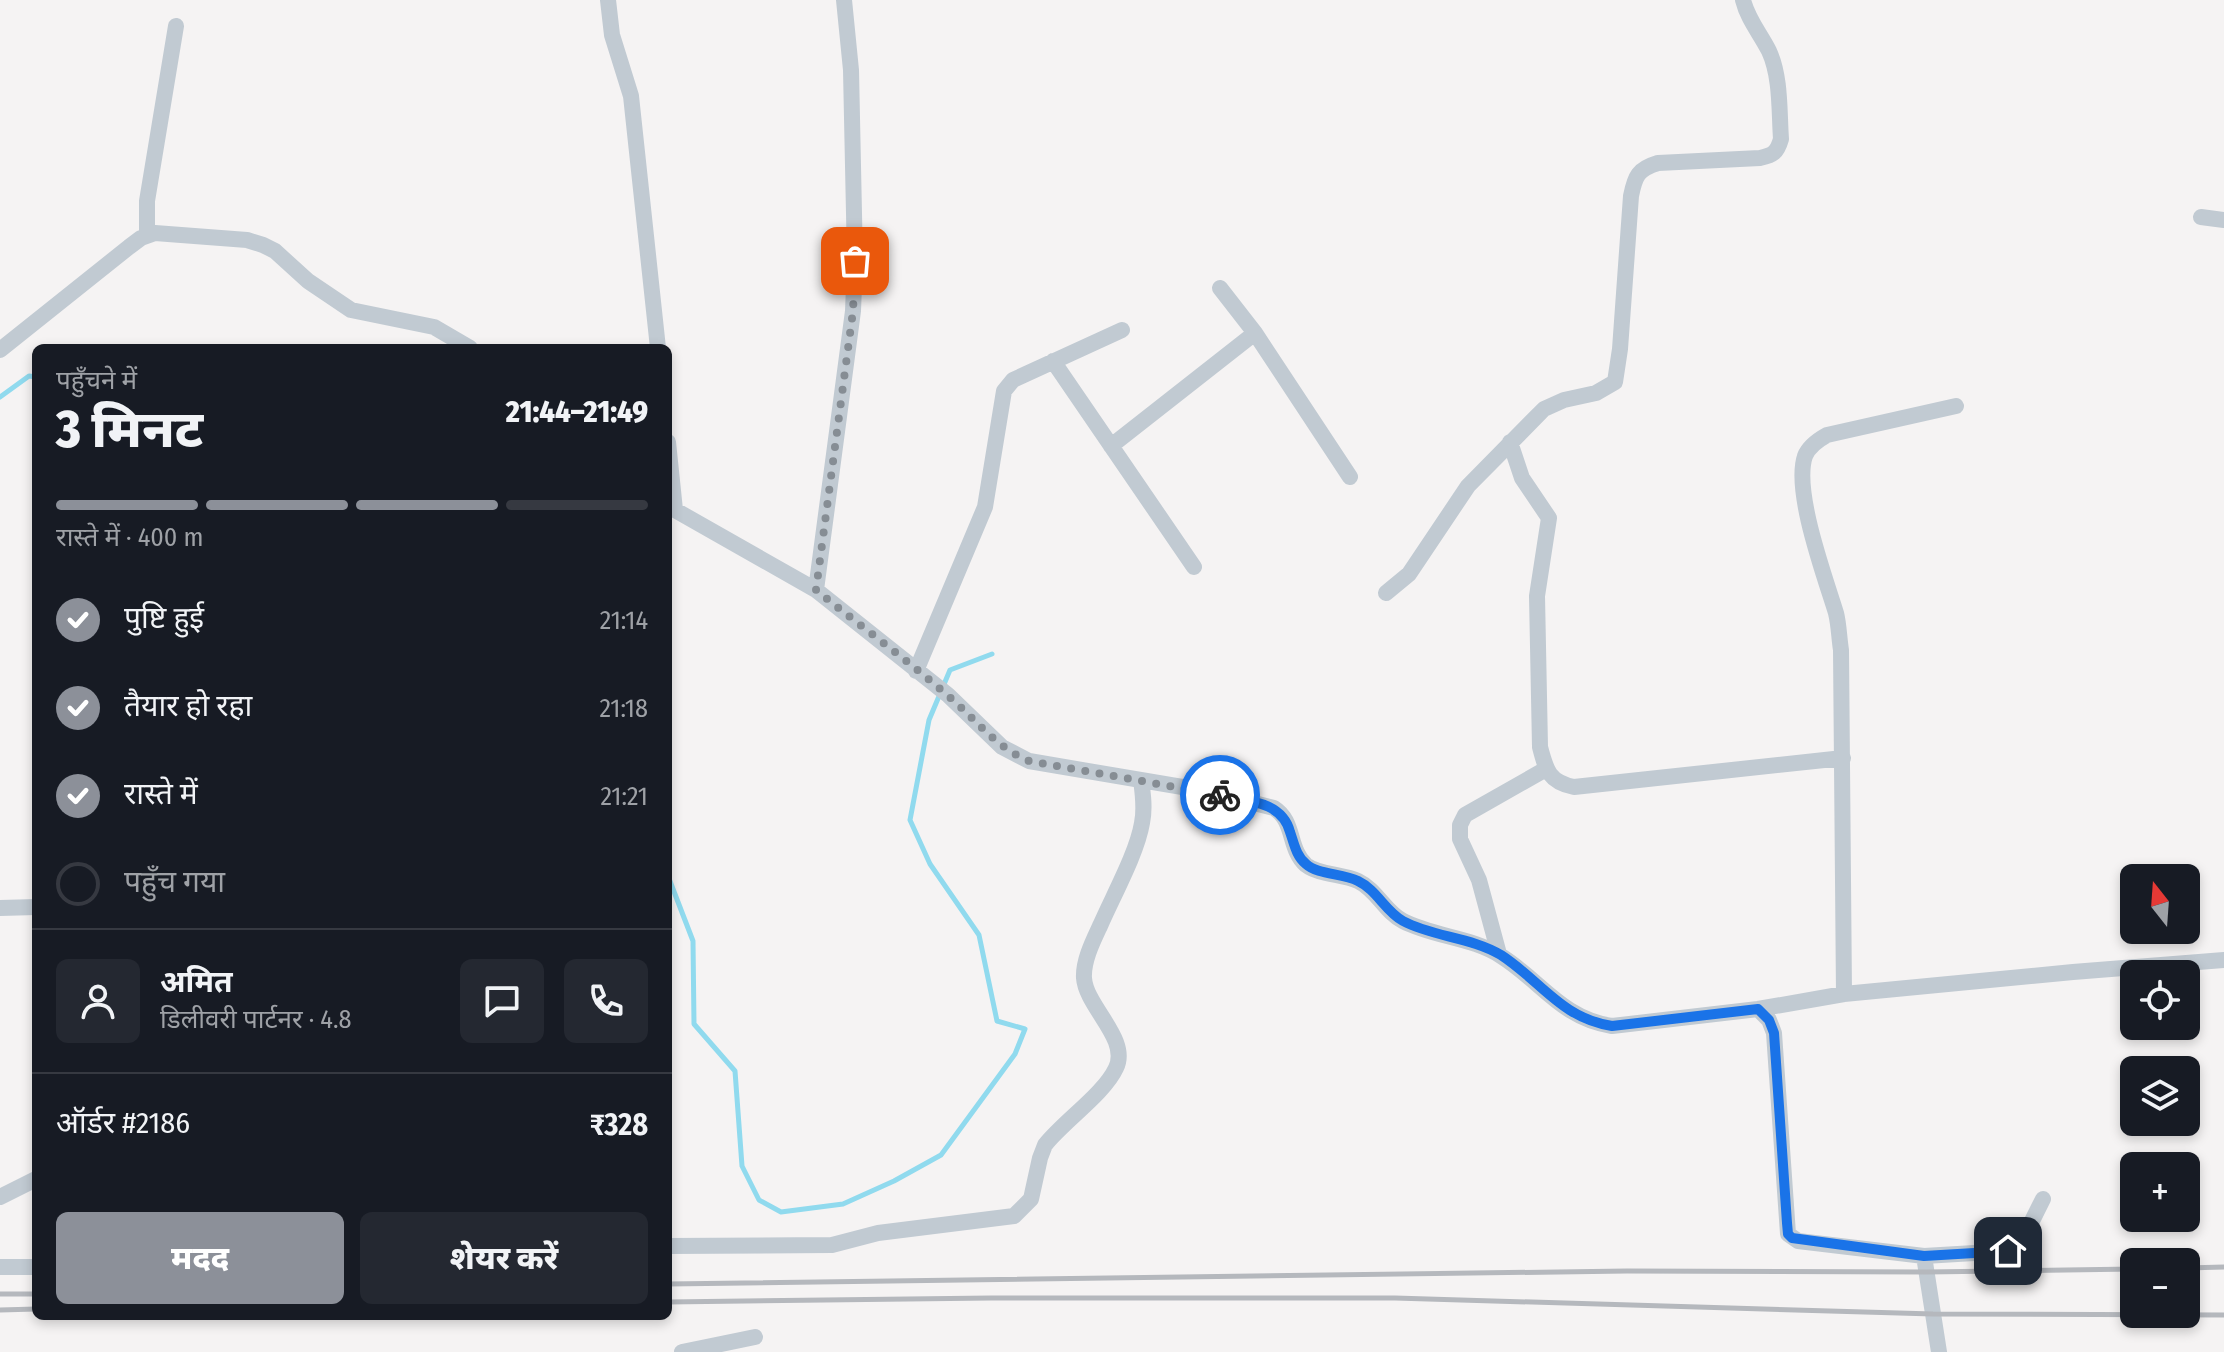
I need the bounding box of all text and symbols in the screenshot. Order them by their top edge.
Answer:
pin [821,227,889,295]
icon: bag [833,239,877,283]
text: पहुँचने में [56,365,137,396]
text: 21:44–21:49 [506,394,648,430]
text: 3 मिनट [56,398,203,461]
text: रास्ते में · 400 m [56,522,203,553]
icon: check [56,598,100,642]
text: पुष्टि हुई [124,600,204,636]
text: 21:14 [600,605,648,636]
icon: check [56,686,100,730]
text: तैयार हो रहा [124,688,252,724]
text: 21:18 [599,693,648,724]
courier [1180,755,1260,835]
icon: bike [1198,773,1242,817]
icon: check [56,774,100,818]
text: रास्ते में [124,776,198,812]
text: 21:21 [600,781,648,812]
text: पहुँच गया [124,864,225,900]
north arrow [2120,864,2200,944]
map controls [2120,864,2200,1328]
button: person [56,959,140,1043]
button: chat [460,959,544,1043]
button: phone [564,959,648,1043]
button: locate [2120,960,2200,1040]
text: अमित [160,964,233,1000]
text: डिलीवरी पार्टनर · 4.8 [160,1004,351,1035]
button: layers [2120,1056,2200,1136]
text: ऑर्डर #2186 [56,1105,190,1141]
text: ₹328 [590,1107,648,1143]
button: + [2120,1152,2200,1232]
button: मदद [56,1212,344,1304]
button: शेयर करें [360,1212,648,1304]
pin [1974,1217,2042,1285]
icon: home [1986,1229,2030,1273]
button: − [2120,1248,2200,1328]

